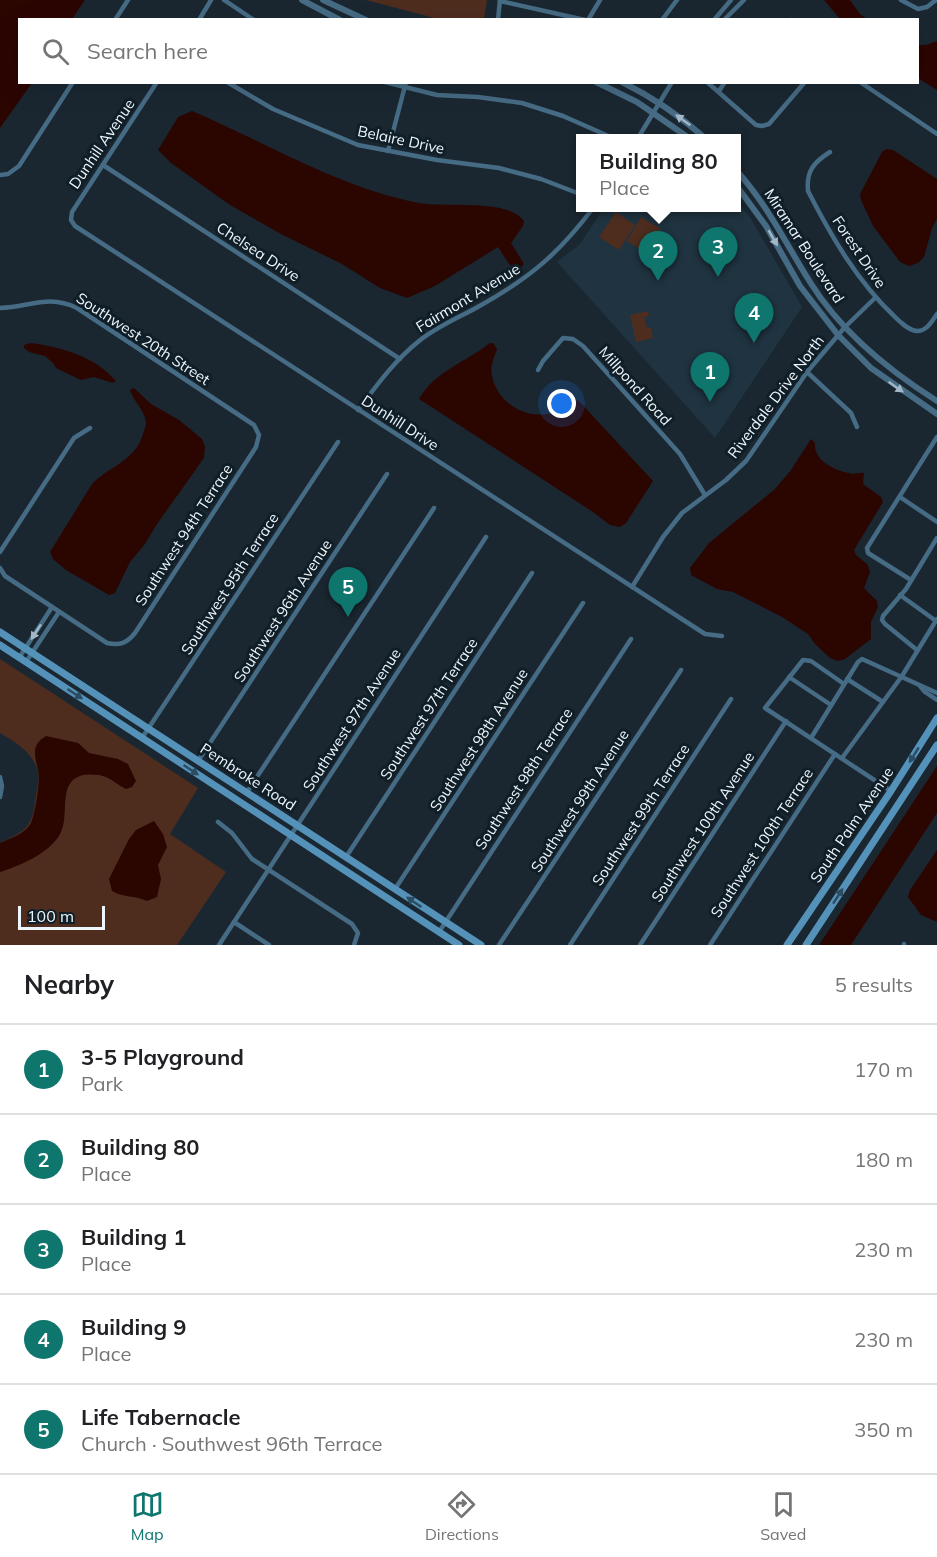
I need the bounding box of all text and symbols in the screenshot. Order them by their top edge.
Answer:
search box [18,18,919,84]
icon: search [39,35,72,68]
text: Search here [87,37,208,65]
street label: Dunhill Avenue [65,95,139,192]
one-way arrow [675,114,691,126]
street label: Belaire Drive [356,121,446,158]
popup [576,134,741,212]
text: Building 80 [599,147,718,175]
text: Place [599,175,650,200]
street label: Miramar Boulevard [760,185,848,306]
street label: Forest Drive [828,212,890,291]
street label: Chelsea Drive [213,218,304,286]
pin: 3 [698,228,738,277]
one-way arrow [768,230,778,247]
pin: 2 [638,232,678,281]
street label: Fairmont Avenue [412,259,523,336]
street label: Southwest 20th Street [73,288,214,389]
pin: 4 [734,294,774,343]
street label: Riverdale Drive North [723,332,828,462]
street label: Millpond Road [595,342,676,429]
pin: 1 [690,352,730,402]
one-way arrow [888,381,904,392]
your location [547,389,576,418]
street label: Dunhill Drive [358,391,442,455]
street label: Southwest 94th Terrace [131,460,237,609]
street label: Southwest 95th Terrace [177,509,283,658]
street label: Southwest 96th Avenue [229,536,336,686]
pin: 5 [328,568,368,617]
one-way arrow [30,624,41,641]
street label: Southwest 97th Terrace [376,634,482,783]
street label: Southwest 97th Avenue [298,645,405,795]
street label: Southwest 98th Avenue [425,665,532,815]
one-way arrow [67,688,83,700]
street label: Southwest 98th Terrace [471,704,577,853]
street label: Southwest 99th Avenue [526,726,633,876]
street label: Pembroke Road [197,739,300,815]
street label: Southwest 99th Terrace [588,740,694,889]
one-way arrow [909,747,920,763]
street label: Southwest 100th Avenue [647,748,758,905]
street label: South Palm Avenue [806,763,897,886]
street label: Southwest 100th Terrace [706,764,817,921]
one-way arrow [183,765,199,776]
one-way arrow [832,888,843,904]
one-way arrow [406,896,422,907]
scale bar [18,903,105,930]
text: 100 m [27,906,74,926]
text: Nearby [24,968,114,1001]
text: 5 results [835,972,913,997]
text: 3-5 Playground [81,1043,244,1071]
text: 1 [38,1057,50,1082]
text: 170 m [854,1057,913,1082]
text: Park [81,1071,123,1096]
text: Building 80 [81,1133,200,1161]
text: 2 [38,1147,50,1172]
text: 180 m [854,1147,913,1172]
text: Place [81,1161,131,1186]
text: Building 1 [81,1223,186,1251]
text: 3 [38,1237,50,1262]
text: 230 m [854,1237,913,1262]
text: Place [81,1251,131,1276]
text: Building 9 [81,1313,186,1341]
text: 4 [38,1327,50,1352]
text: 230 m [854,1327,913,1352]
text: Place [81,1341,131,1366]
text: Life Tabernacle [81,1403,241,1431]
text: 5 [38,1417,50,1442]
text: 350 m [854,1417,913,1442]
text: Church · Southwest 96th Terrace [81,1431,382,1456]
tab: Map [131,1488,164,1544]
tab: Directions [425,1488,499,1544]
tab: Saved [760,1488,806,1544]

